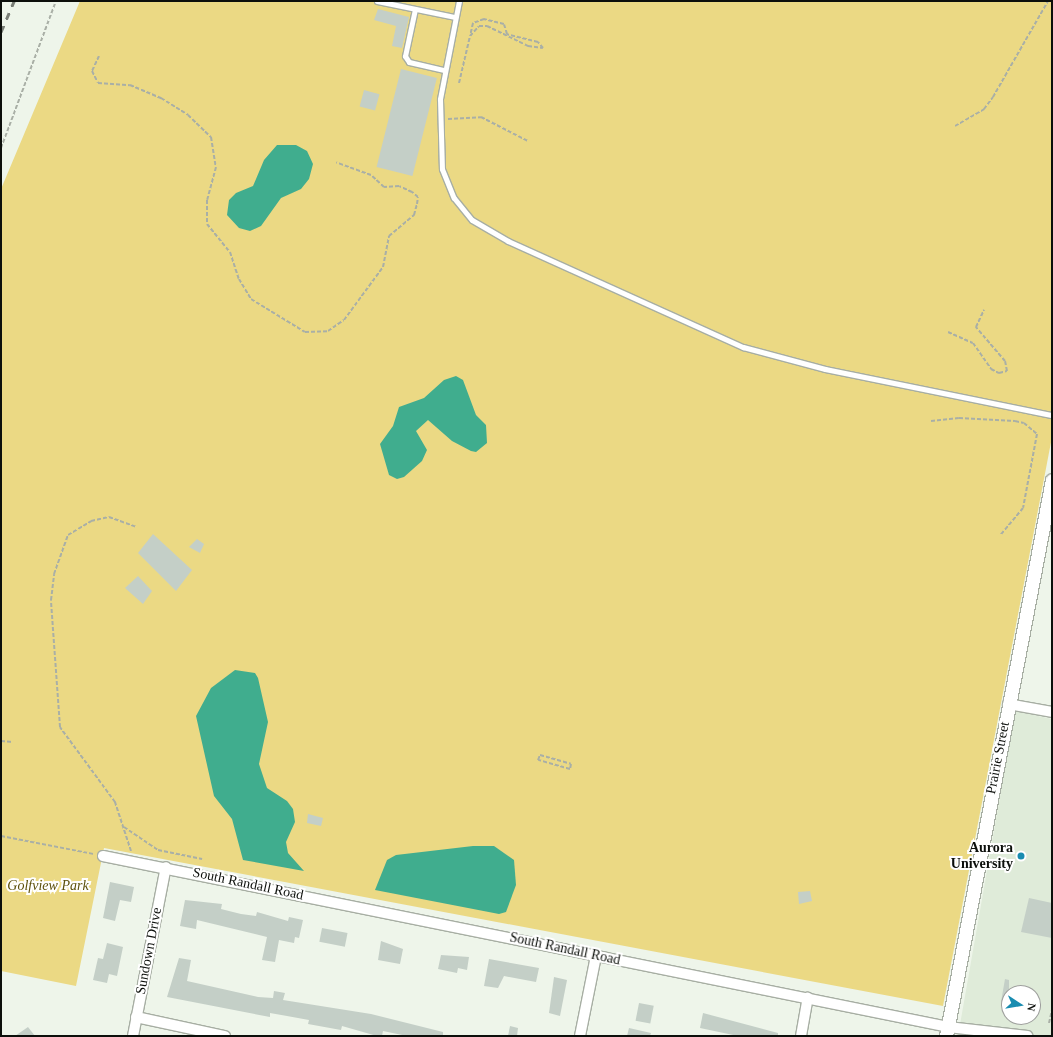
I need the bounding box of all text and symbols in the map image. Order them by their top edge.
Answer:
street label: Prairie Street [983,720,1013,796]
place label: Aurora University [951,840,1013,872]
marker: Aurora University [1016,851,1026,861]
street label: South Randall Road [191,864,305,904]
park label: Golfview Park [7,878,89,894]
street label: Sundown Drive [132,906,166,996]
street label: South Randall Road [508,929,622,969]
north arrow [1001,985,1041,1025]
text: N [1025,1002,1038,1012]

